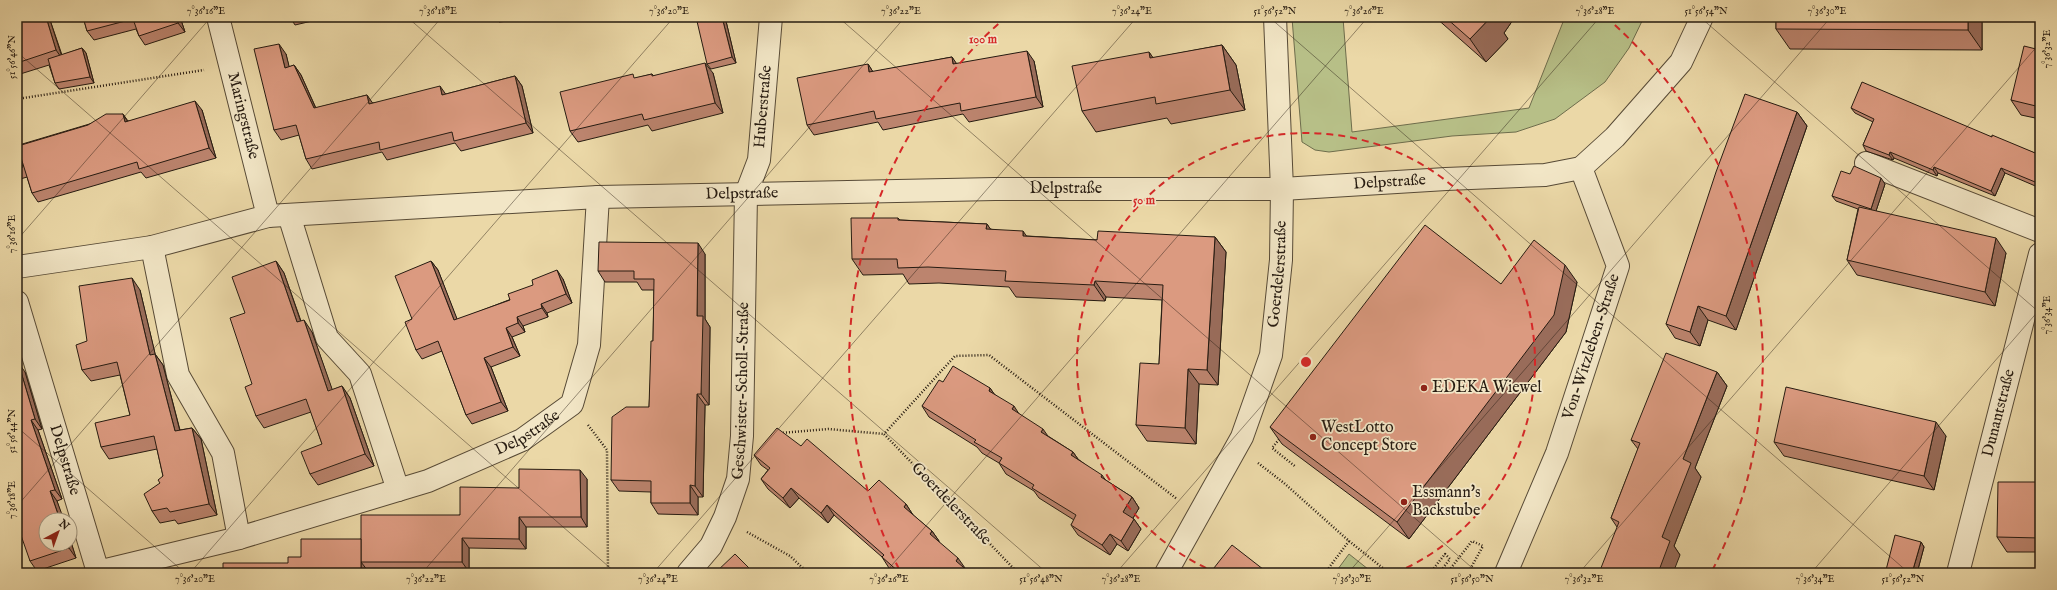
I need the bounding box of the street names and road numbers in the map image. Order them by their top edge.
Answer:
street label: Huberstraße [750,64,777,149]
street label: Maringstraße [222,70,263,161]
street label: Delpstraße [1353,170,1427,195]
street label: Delpstraße [1029,179,1102,199]
street label: Delpstraße [705,183,778,205]
street label: Goerdelerstraße [1264,220,1292,329]
street label: Von-Witzleben-Straße [1558,271,1625,423]
street label: Geschwister-Scholl-Straße [728,302,754,481]
street label: Dunantstraße [1978,367,2020,459]
street label: Delpstraße [492,406,564,460]
street label: Delpstraße [44,422,84,498]
street label: Goerdelerstraße [906,458,996,550]

